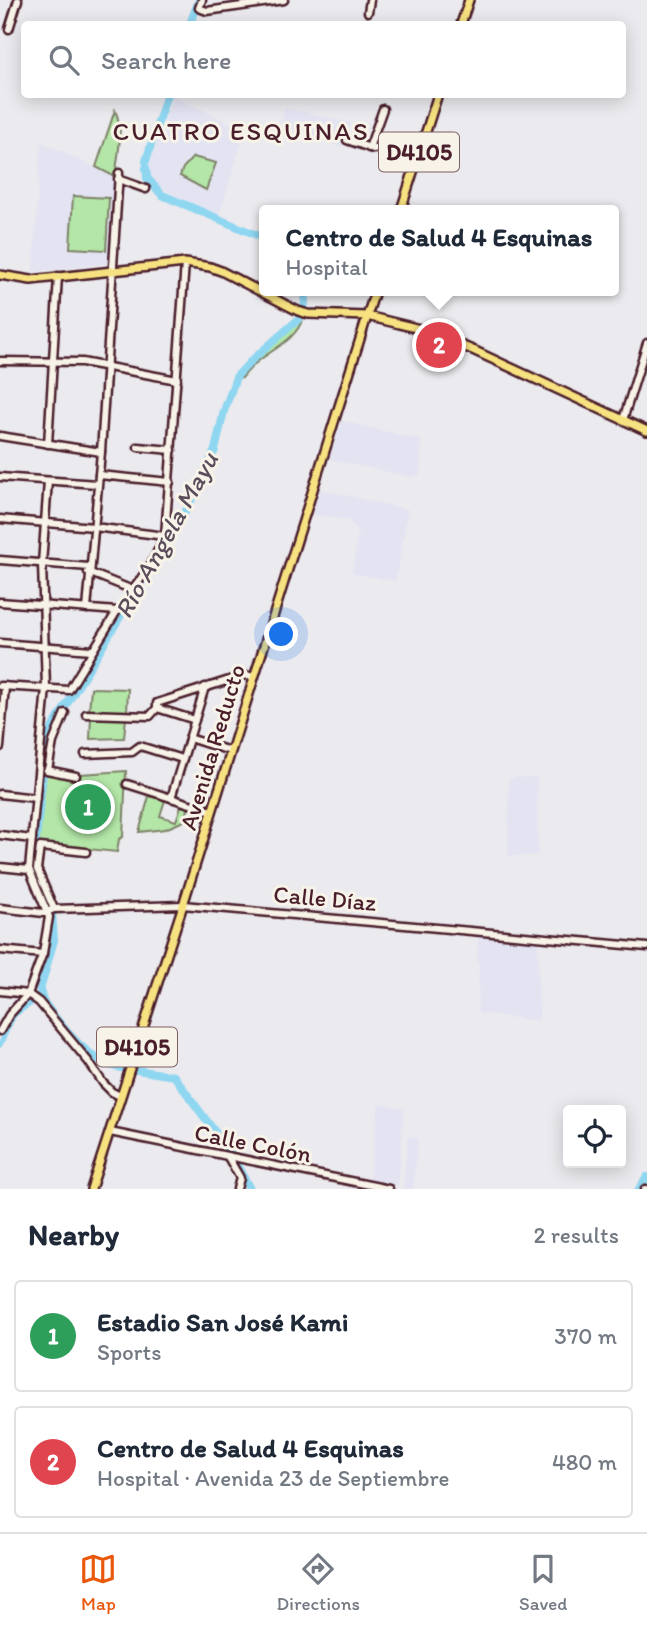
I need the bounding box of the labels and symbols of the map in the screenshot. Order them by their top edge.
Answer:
district label: CUATRO ESQUINAS [112,115,370,147]
road number: D4105 [379,132,459,172]
pin: 2 [416,319,462,371]
water label: Río Angela Mayu [107,446,225,624]
your location [264,617,298,651]
street label: Avenida Reducto [173,661,251,833]
pin: 1 [65,781,111,833]
street label: Calle Díaz [272,879,378,917]
road number: D4105 [97,1028,177,1066]
street label: Calle Colón [192,1117,314,1169]

